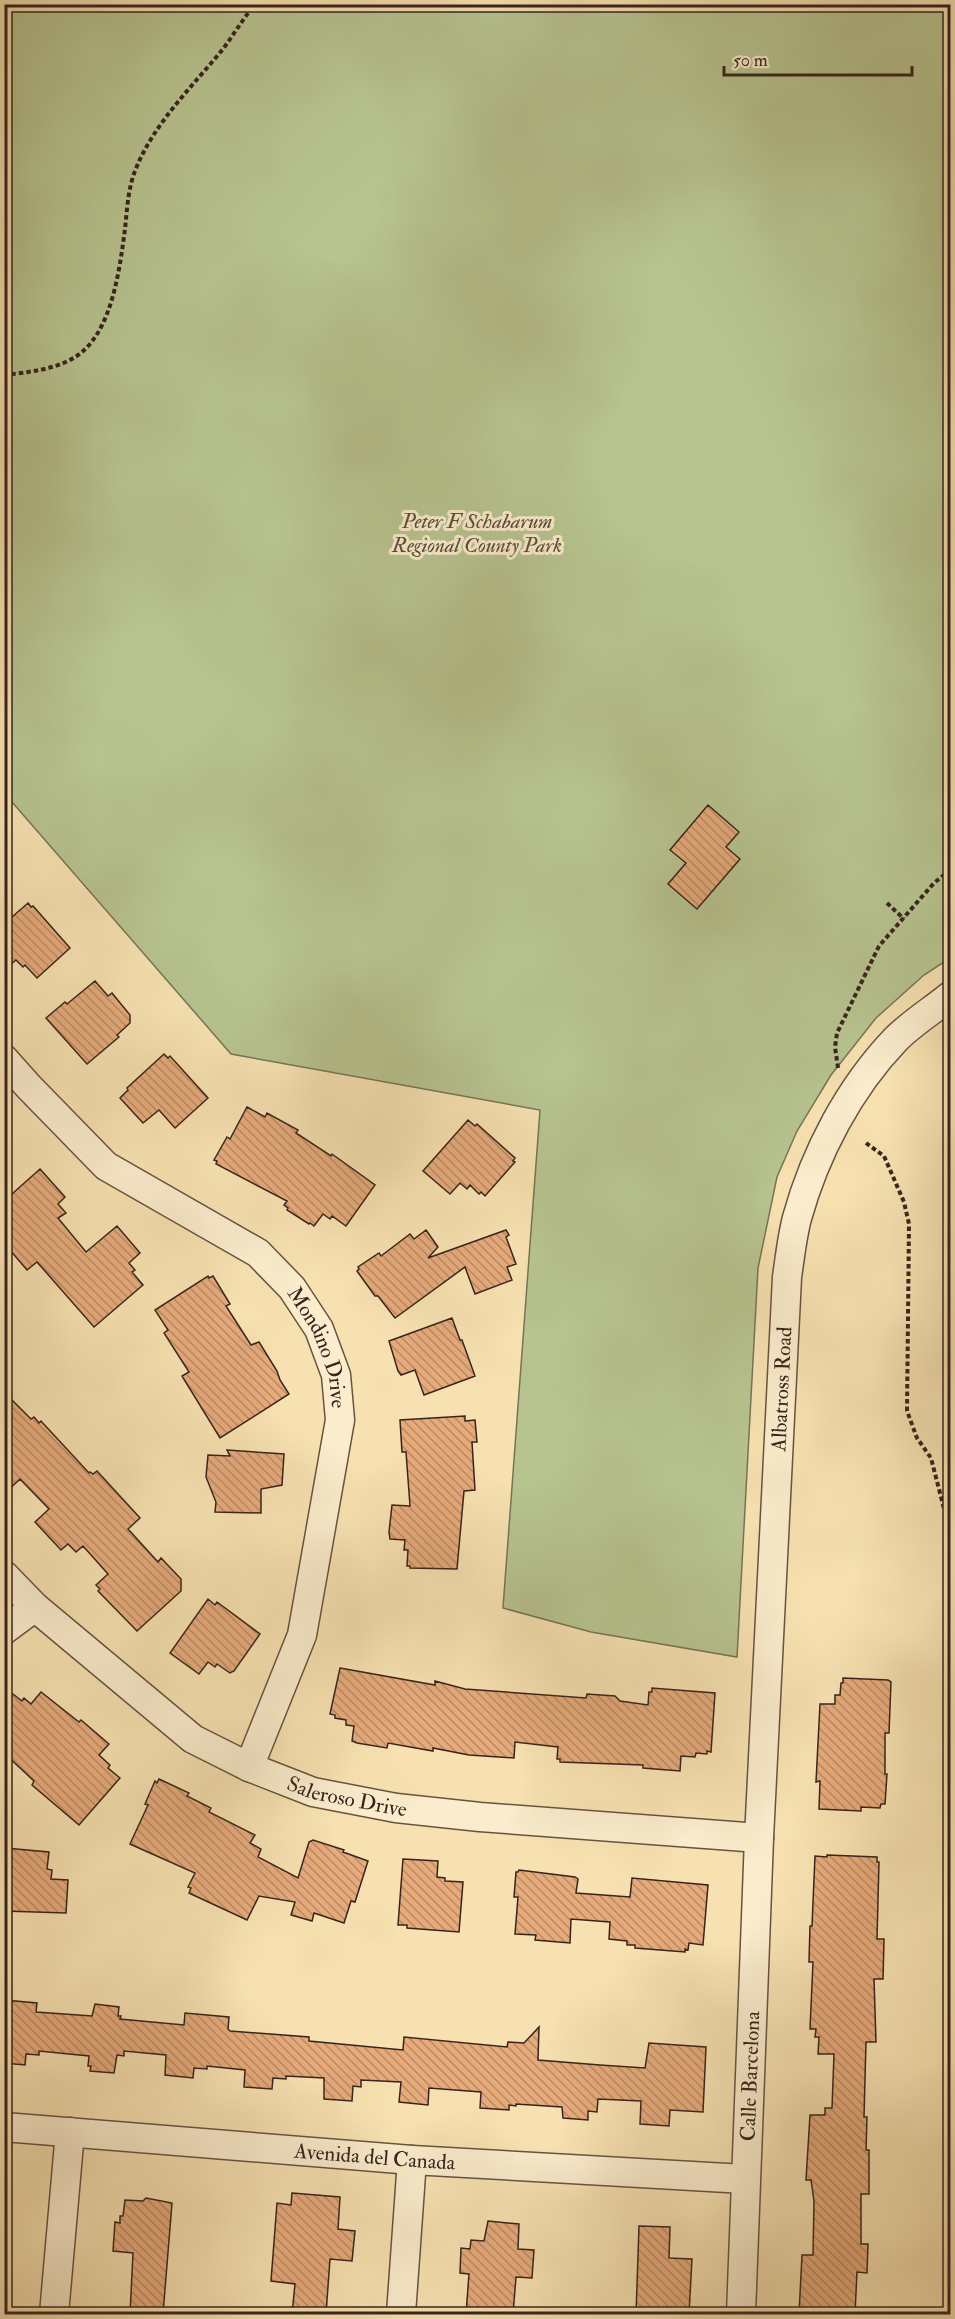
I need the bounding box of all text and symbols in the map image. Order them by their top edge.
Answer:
scale bar [724,39,912,77]
text: 50 m [733,49,768,72]
park label: Peter F Schabarum Regional County Park [391,508,562,559]
street label: Mondino Drive [281,1282,352,1409]
street label: Albatross Road [765,1325,798,1453]
street label: Saleroso Drive [283,1770,408,1823]
street label: Calle Barcelona [734,2010,766,2142]
street label: Avenida del Canada [292,2137,456,2176]

